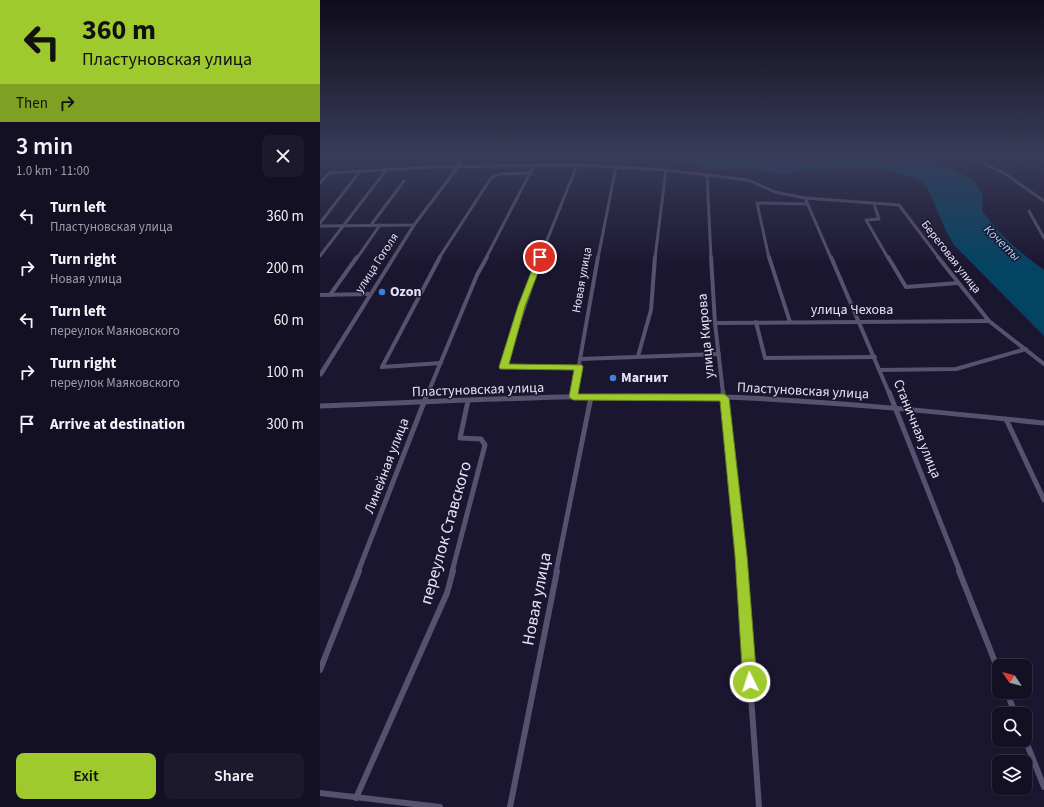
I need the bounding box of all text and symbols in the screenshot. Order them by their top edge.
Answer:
text: 360 m [82,10,156,50]
icon: left [16,16,68,68]
text: Пластуновская улица [82,47,252,72]
icon: right [56,92,78,114]
text: Then [16,93,48,114]
text: 3 min [16,129,73,164]
button: close [262,135,304,177]
text: 1.0 km · 11:00 [16,162,90,180]
text: Turn left [50,197,106,218]
icon: left [16,205,38,227]
text: 360 m [266,206,304,227]
street label: Береговая улица [917,217,985,297]
text: Пластуновская улица [50,218,173,236]
water label: Кочеты [979,221,1025,266]
street label: улица Гоголя [351,230,403,296]
pin [523,240,557,274]
icon: arrive [529,246,551,268]
street label: Новая улица [568,246,596,314]
text: Turn right [50,249,116,270]
icon: right [16,257,38,279]
text: 200 m [266,258,304,279]
text: Новая улица [50,270,122,288]
place label: Ozon [390,282,421,302]
marker: Ozon [377,287,387,297]
street label: улица Кирова [692,293,720,379]
street label: улица Чехова [811,300,893,320]
text: Turn left [50,301,106,322]
icon: left [16,309,38,331]
text: 60 m [274,310,304,331]
text: переулок Маяковского [50,322,180,340]
text: Turn right [50,353,116,374]
icon: right [16,361,38,383]
text: 100 m [266,362,304,383]
place label: Магнит [621,368,668,388]
marker: Магнит [608,373,618,383]
text: переулок Маяковского [50,374,180,392]
street label: Станичная улица [888,376,946,482]
street label: Пластуновская улица [412,378,544,402]
street label: Пластуновская улица [736,378,870,404]
icon: arrive [16,413,38,435]
text: Arrive at destination [50,414,185,435]
text: 300 m [266,414,304,435]
street label: Линейная улица [360,415,414,517]
street label: переулок Ставского [414,458,478,608]
street label: Новая улица [516,550,558,648]
north arrow [992,659,1032,699]
map controls [992,659,1032,795]
position arrow [729,661,771,703]
button: search [992,707,1032,747]
button: Exit [16,753,156,799]
button: Share [164,753,304,799]
button: layers [992,755,1032,795]

